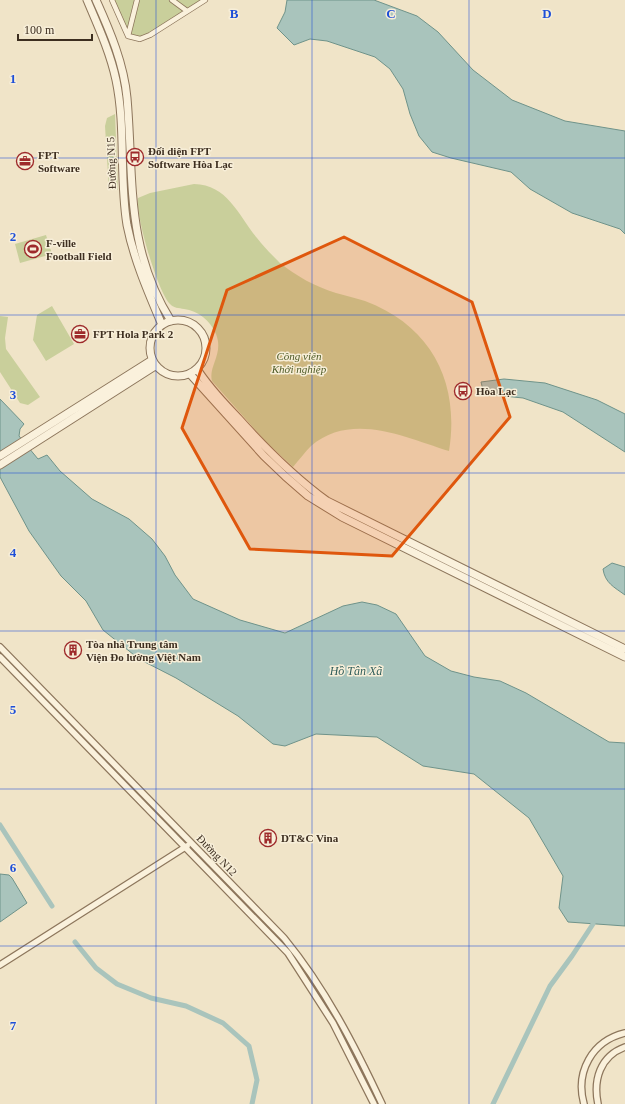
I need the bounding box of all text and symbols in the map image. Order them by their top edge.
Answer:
text: B [230,6,239,21]
text: C [386,6,396,21]
text: D [542,6,552,21]
scale bar [18,16,92,42]
text: 100 m [24,23,55,37]
text: 1 [10,71,16,86]
street label: Đường N15 [104,136,118,189]
place label: Đối diện FPT Software Hòa Lạc [148,145,233,170]
bus stop icon: Đối diện FPT Software Hòa Lạc [125,147,145,167]
place label: FPT Software [38,149,80,174]
office icon: FPT Software [15,151,35,171]
text: 2 [10,229,16,244]
place label: F-ville Football Field [46,237,112,262]
sports icon: F-ville Football Field [23,239,43,259]
office icon: FPT Hola Park 2 [70,324,90,344]
place label: FPT Hola Park 2 [93,328,174,340]
park label: Công viên Khởi nghiệp [271,350,327,375]
bus stop icon: Hòa Lạc [453,381,473,401]
place label: Hòa Lạc [476,385,516,397]
text: 3 [10,387,17,402]
text: 4 [10,545,17,560]
place label: Tòa nhà Trung tâm Viện Đo lường Việt Nam [86,638,201,663]
building icon: Tòa nhà Trung tâm Viện Đo lường Việt Nam [63,640,83,660]
water label: Hồ Tân Xã [329,664,382,678]
text: 5 [10,702,17,717]
building icon: DT&C Vina [258,828,278,848]
street label: Đường N12 [194,832,240,878]
place label: DT&C Vina [281,832,339,844]
text: 6 [10,860,17,875]
text: 7 [10,1018,17,1033]

